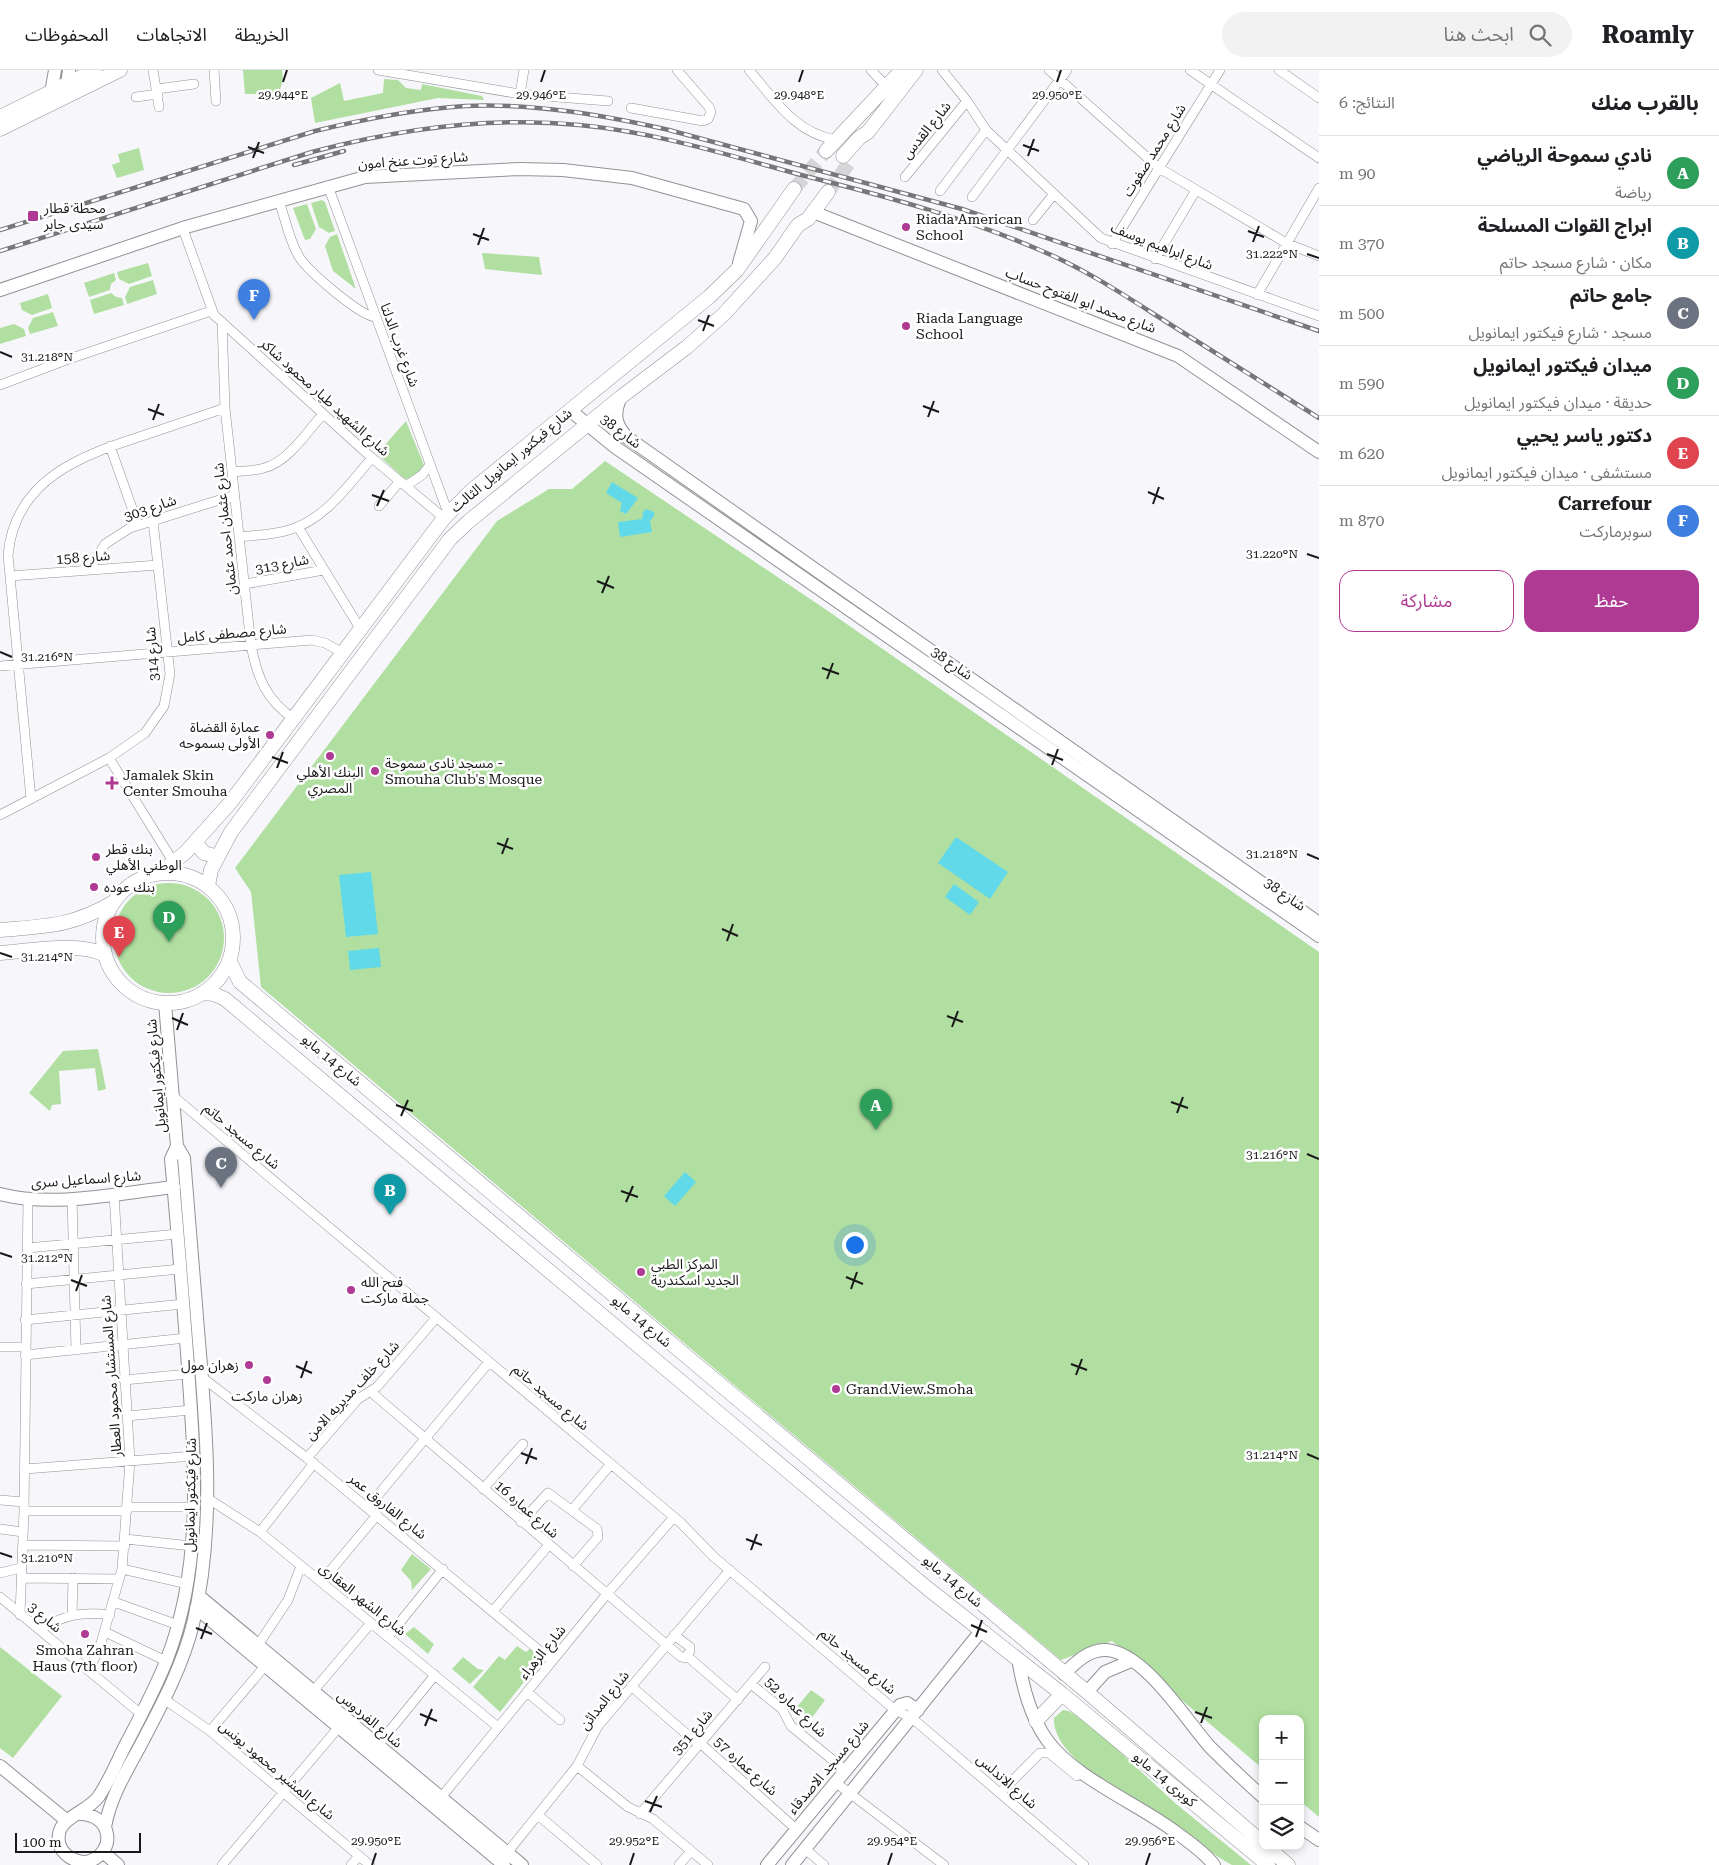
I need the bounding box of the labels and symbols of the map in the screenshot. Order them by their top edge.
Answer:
text: 29.944°E [258,88,308,102]
text: 29.946°E [516,88,566,102]
text: 29.948°E [774,88,824,102]
text: 29.950°E [1032,88,1082,102]
street label: شارع القدس [898,98,956,164]
street label: شارع محمد صفوت [1119,101,1191,201]
street label: شارع توت عنخ امون [357,148,469,175]
place label: محطة قطار سيدى جابر [43,200,106,233]
marker: محطة قطار سيدى جابر [26,209,40,223]
place label: Riada American School [916,211,1023,243]
street label: شارع ابراهيم يوسف [1108,219,1215,276]
marker: Riada American School [900,221,912,233]
text: 31.222°N [1246,247,1298,261]
street label: شارع محمد ابو الفتوح حساب [1002,264,1158,339]
pin: F [238,279,270,320]
street label: شارع غرب الدلتا [375,301,423,390]
place label: Riada Language School [916,310,1023,342]
marker: Riada Language School [900,320,912,332]
street label: شارع الشهيد طيار محمود شاكر [254,334,393,461]
text: 31.218°N [21,350,73,364]
street label: شارع فيكتور ايمانويل الثالث [447,405,577,518]
street label: شارع 38 [596,411,644,454]
street label: شارع عثمان احمد عثمان [210,462,243,596]
street label: شارع 303 [122,492,179,527]
street label: شارع 158 [55,547,111,570]
text: 31.220°N [1246,547,1298,561]
street label: شارع 313 [254,551,311,580]
street label: شارع مصطفى كامل [177,620,288,649]
street label: شارع 314 [142,626,165,682]
street label: شارع 38 [927,643,976,685]
text: 31.216°N [21,650,73,664]
place label: عمارة القضاة الأولى بسموحه [179,719,260,752]
marker: عمارة القضاة الأولى بسموحه [264,729,276,741]
marker: البنك الأهلي المصري [324,750,336,762]
place label: مسجد نادى سموحة - Smouha Club's Mosque [385,755,542,787]
place label: البنك الأهلي المصري [296,764,364,799]
marker: مسجد نادى سموحة - Smouha Club's Mosque [369,765,381,777]
place label: Jamalek Skin Center Smouha [123,767,228,799]
marker: Jamalek Skin Center Smouha [105,776,119,790]
place label: بنك قطر الوطني الأهلي [105,841,182,876]
text: 31.218°N [1246,847,1298,861]
marker: بنك قطر الوطني الأهلي [90,851,102,863]
street label: شارع 38 [1260,874,1309,916]
place label: بنك عوده [104,879,155,896]
marker: بنك عوده [88,881,100,893]
pin: D [153,901,185,942]
pin: E [103,916,135,957]
text: 31.214°N [21,950,73,964]
street label: شارع فيكتور ايمانويل [143,1018,172,1134]
street label: شارع 14 مايو [297,1031,365,1092]
pin: A [860,1089,892,1130]
street label: شارع مسجد حاتم [199,1100,283,1175]
pin: C [205,1147,237,1188]
text: 31.216°N [1246,1148,1298,1162]
street label: شارع اسماعيل سرى [30,1167,142,1194]
pin: B [374,1174,406,1215]
your location [842,1232,868,1258]
text: 31.212°N [21,1251,73,1265]
place label: المركز الطبى الجديد اسكندرية [651,1256,739,1289]
marker: المركز الطبى الجديد اسكندرية [635,1266,647,1278]
place label: فتح الله جملة ماركت [361,1274,429,1307]
marker: فتح الله جملة ماركت [345,1284,357,1296]
street label: شارع 14 مايو [607,1292,675,1353]
street label: شارع المستشار محمود العطار [97,1294,128,1458]
street label: شارع خلف مديريه الامن [302,1337,404,1445]
place label: زهران مول [181,1357,239,1374]
marker: زهران مول [243,1359,255,1371]
street label: شارع مسجد حاتم [508,1361,592,1436]
marker: زهران ماركت [261,1374,273,1386]
place label: Grand.View.Smoha [846,1381,974,1397]
marker: Grand.View.Smoha [830,1383,842,1395]
place label: زهران ماركت [231,1388,303,1405]
street label: شارع فيكتور ايمانويل [181,1438,202,1552]
text: 31.214°N [1246,1448,1298,1462]
street label: شارع الفاروق عمر [343,1469,430,1545]
street label: شارع عماره 16 [490,1477,562,1543]
text: 31.210°N [21,1551,73,1565]
street label: شارع 14 مايو [918,1552,986,1613]
street label: شارع الشهر العقارى [315,1559,410,1641]
street label: شارع 3 [23,1598,65,1638]
street label: شارع الزهراء [515,1622,571,1684]
street label: شارع مسجد حاتم [815,1625,899,1700]
marker: Smoha Zahran Haus (7th floor) [79,1628,91,1640]
place label: Smoha Zahran Haus (7th floor) [32,1642,138,1674]
street label: شارع المدائن [576,1667,634,1735]
street label: شارع عماره 52 [760,1674,830,1743]
street label: شارع الفردوس [332,1687,406,1753]
street label: شارع 351 [668,1706,718,1760]
street label: شارع المشير محمود يونس [214,1717,338,1825]
street label: شارع مسجد الاصدقاء [784,1717,874,1819]
street label: شارع عماره 57 [709,1733,781,1801]
street label: كوبرى 14 مايو [1130,1748,1200,1811]
street label: شارع الاندلس [972,1750,1041,1814]
scale bar [15,1830,141,1853]
text: 29.950°E [351,1834,401,1848]
text: 29.952°E [609,1834,659,1848]
text: 29.954°E [867,1834,917,1848]
text: 29.956°E [1125,1834,1175,1848]

